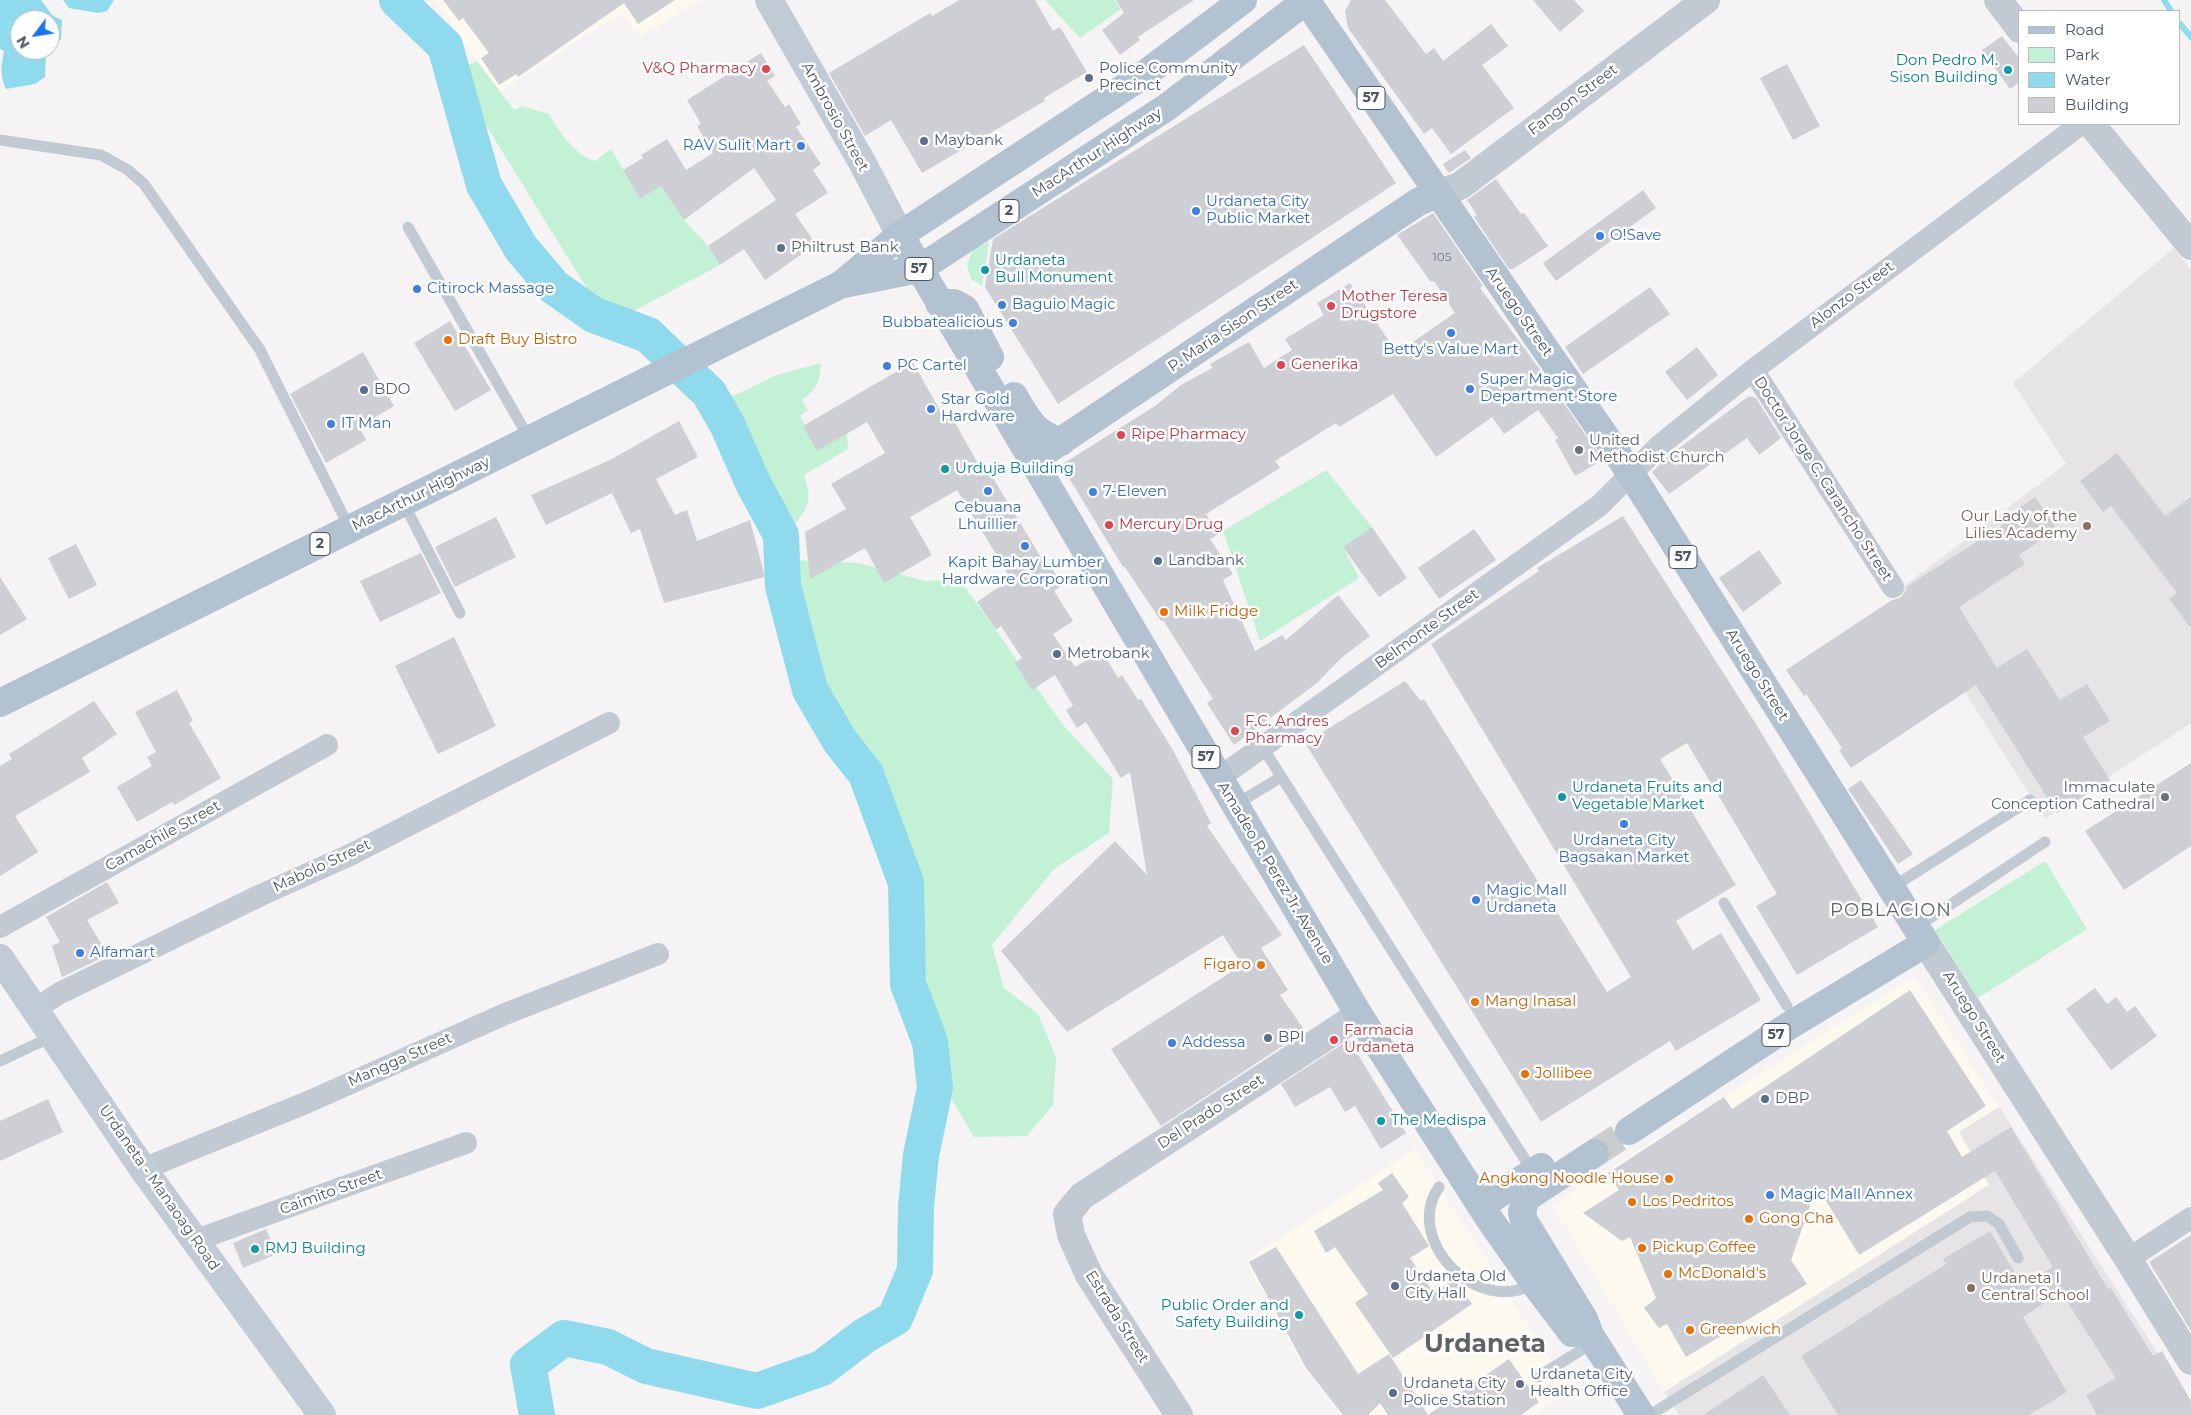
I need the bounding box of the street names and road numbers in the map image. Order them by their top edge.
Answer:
street label: Ambrosio Street [798,59,872,175]
street label: Fangon Street [1525,61,1621,139]
road number: 57 [1357,86,1385,110]
street label: MacArthur Highway [1029,104,1165,202]
road number: 2 [999,200,1019,222]
road number: 57 [905,258,933,280]
street label: Alonzo Street [1806,258,1898,332]
street label: Aruego Street [1482,264,1556,360]
street label: P. Maria Sison Street [1165,276,1301,376]
street label: Doctor Jorge C. Carancho Street [1750,373,1896,585]
street label: MacArthur Highway [349,453,493,535]
road number: 2 [310,532,330,556]
road number: 57 [1669,546,1697,568]
street label: Belmonte Street [1372,585,1482,673]
street label: Aruego Street [1722,626,1792,724]
road number: 57 [1192,746,1220,769]
street label: Amadeo R. Perez Jr. Avenue [1213,779,1337,967]
street label: Camachile Street [102,797,224,875]
street label: Mabolo Street [270,836,374,896]
street label: Aruego Street [1939,968,2009,1066]
road number: 57 [1762,1024,1790,1046]
street label: Mangga Street [345,1029,455,1091]
street label: Del Prado Street [1155,1071,1267,1153]
street label: Urdaneta - Manaoag Road [95,1102,223,1274]
street label: Caimito Street [277,1165,385,1219]
street label: Estrada Street [1081,1267,1153,1367]

